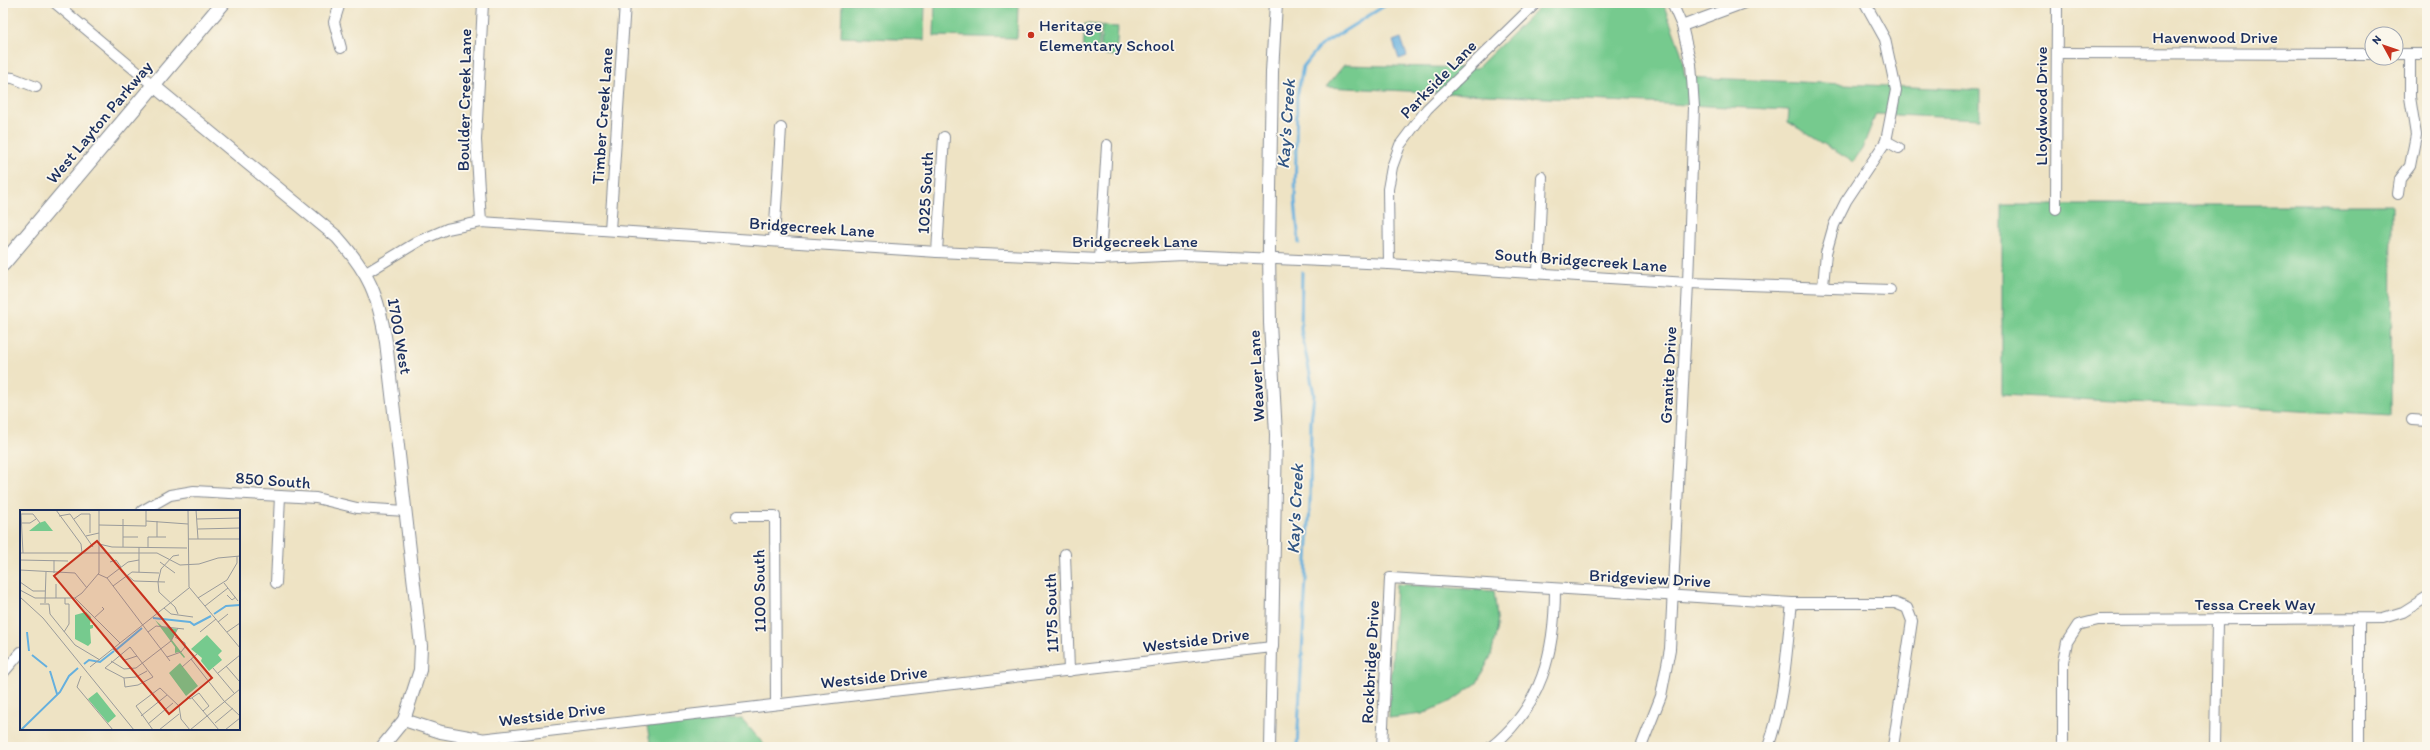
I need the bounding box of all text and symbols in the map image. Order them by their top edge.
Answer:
place label: Heritage Elementary School [1039,15,1175,55]
north arrow [2364,26,2404,66]
street label: Havenwood Drive [2152,27,2278,47]
street label: Boulder Creek Lane [453,28,475,172]
marker: Heritage Elementary School [1026,30,1036,40]
text: N [2369,33,2384,47]
street label: Parkside Lane [1396,36,1480,122]
street label: Lloydwood Drive [2031,46,2051,166]
street label: Timber Creek Lane [587,47,617,185]
street label: West Layton Parkway [42,56,156,188]
water label: Kay's Creek [1272,77,1300,170]
street label: 1025 South [913,151,937,235]
street label: Bridgecreek Lane [748,213,876,241]
street label: Bridgecreek Lane [1072,231,1198,251]
street label: South Bridgecreek Lane [1494,244,1668,276]
street label: 1700 West [383,296,417,376]
street label: Granite Drive [1655,326,1681,424]
street label: Weaver Lane [1244,330,1268,422]
water label: Kay's Creek [1282,462,1308,554]
street label: 850 South [235,467,311,493]
inset map [20,510,240,730]
street label: 1100 South [748,549,770,633]
street label: Bridgeview Drive [1589,565,1711,591]
street label: 1175 South [1040,573,1062,653]
street label: Tessa Creek Way [2195,594,2315,614]
street label: Rockbridge Drive [1357,600,1383,724]
street label: Westside Drive [1142,624,1250,656]
street label: Westside Drive [820,661,928,693]
street label: Westside Drive [498,698,606,730]

